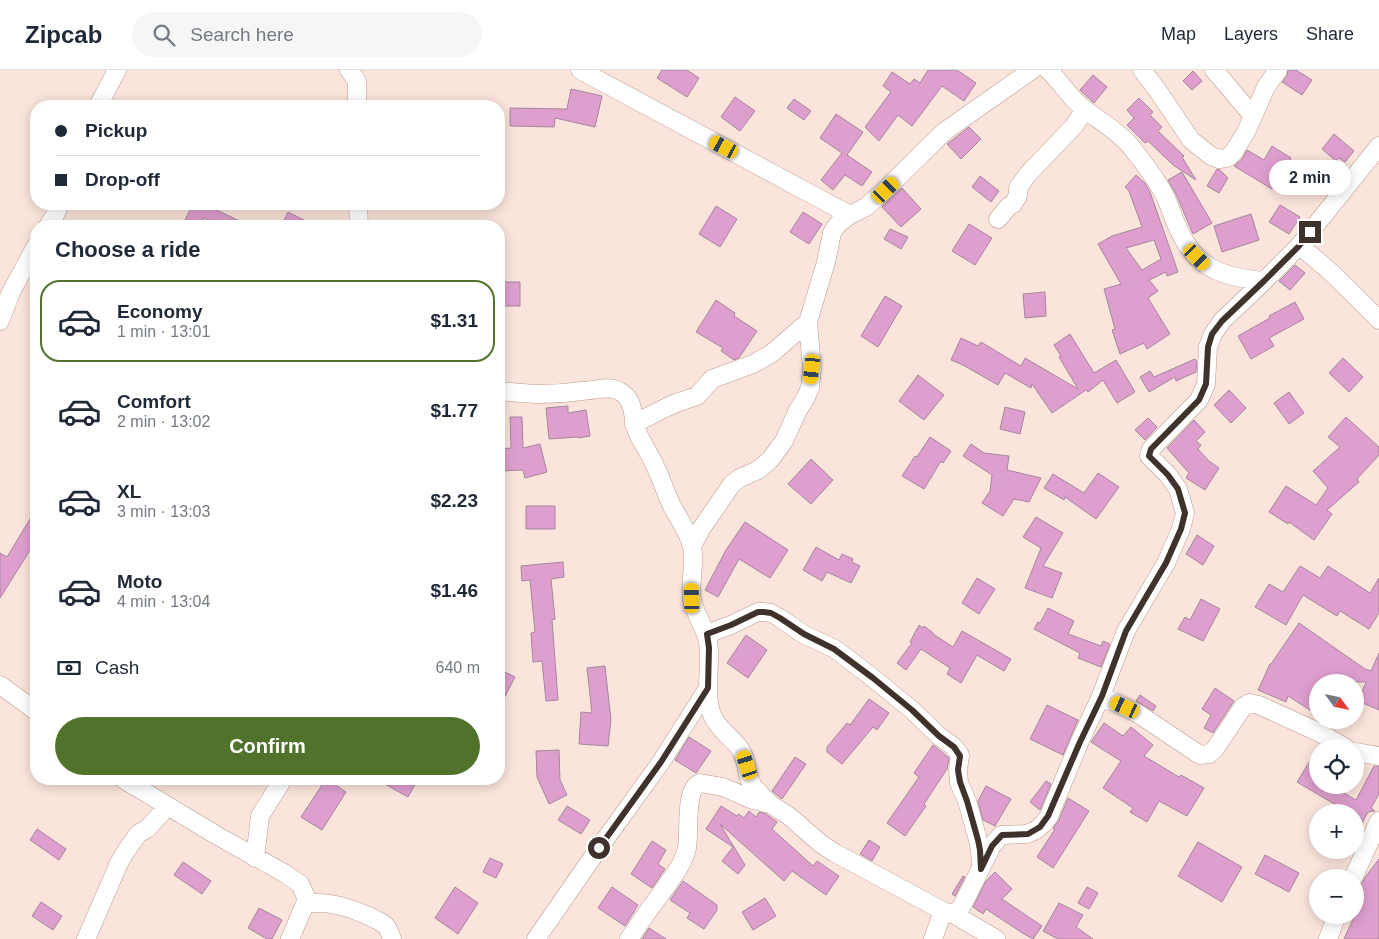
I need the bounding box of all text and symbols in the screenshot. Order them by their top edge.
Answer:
search box [132,12,482,57]
text: Zipcab [25,21,102,48]
icon: search [150,21,178,49]
text: Search here [190,24,294,45]
text: Map [1161,24,1196,44]
text: Layers [1224,24,1278,44]
text: Share [1306,24,1354,44]
text: Pickup [85,120,147,141]
car [707,133,740,161]
callout: 2 min [1269,160,1351,194]
text: Drop-off [85,169,160,190]
text: 2 min [1289,169,1331,186]
car [869,174,902,206]
route end [1299,221,1321,243]
text: Choose a ride [55,237,200,262]
car [1181,241,1212,273]
icon: car [57,299,102,344]
text: Economy [117,301,203,322]
text: $1.31 [430,310,478,331]
text: 1 min · 13:01 [117,323,210,340]
car [802,353,821,385]
icon: car [57,389,102,434]
text: Comfort [117,391,191,412]
text: $1.77 [430,400,478,421]
text: 2 min · 13:02 [117,413,210,430]
icon: car [57,479,102,524]
text: XL [117,481,141,502]
text: $2.23 [430,490,478,511]
text: 3 min · 13:03 [117,503,210,520]
icon: car [57,569,102,614]
text: Moto [117,571,162,592]
text: $1.46 [430,580,478,601]
car [683,583,700,613]
text: 4 min · 13:04 [117,593,210,610]
icon: cash [55,654,83,682]
text: Cash [95,657,139,678]
text: 640 m [436,659,480,676]
north arrow [1309,674,1364,729]
map controls [1309,674,1364,924]
car [1108,694,1141,720]
button: Confirm [55,717,480,775]
button: locate [1309,739,1364,794]
car [735,748,758,782]
button: + [1309,804,1364,859]
route start [588,837,610,859]
button: − [1309,869,1364,924]

